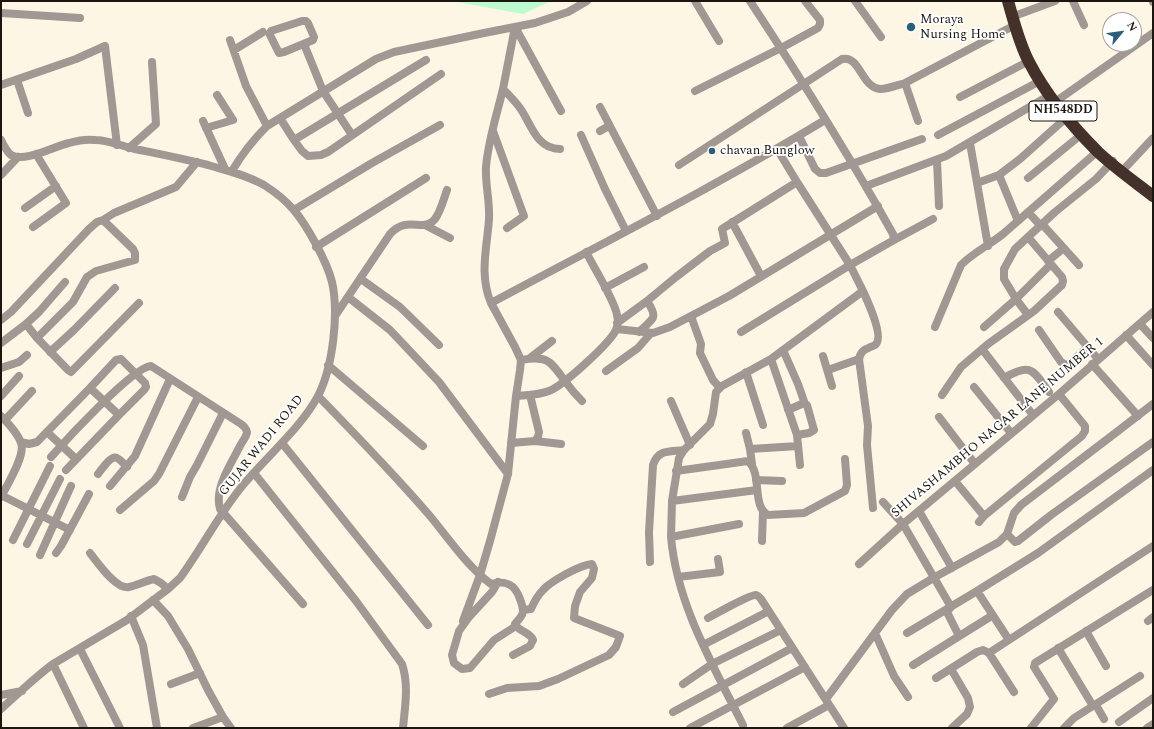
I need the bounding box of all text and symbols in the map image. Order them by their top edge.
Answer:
place label: Moraya Nursing Home [920,12,1005,43]
north arrow [1102,12,1142,52]
text: N [1122,18,1142,34]
marker: Moraya Nursing Home [905,21,917,33]
road number: NH548DD [1029,101,1097,121]
place label: chavan Bunglow [720,143,814,159]
marker: chavan Bunglow [707,146,717,156]
street label: SHIVASHAMBHO NAGAR LANE NUMBER 1 [889,335,1107,521]
street label: GUJAR WADI ROAD [217,392,307,500]

